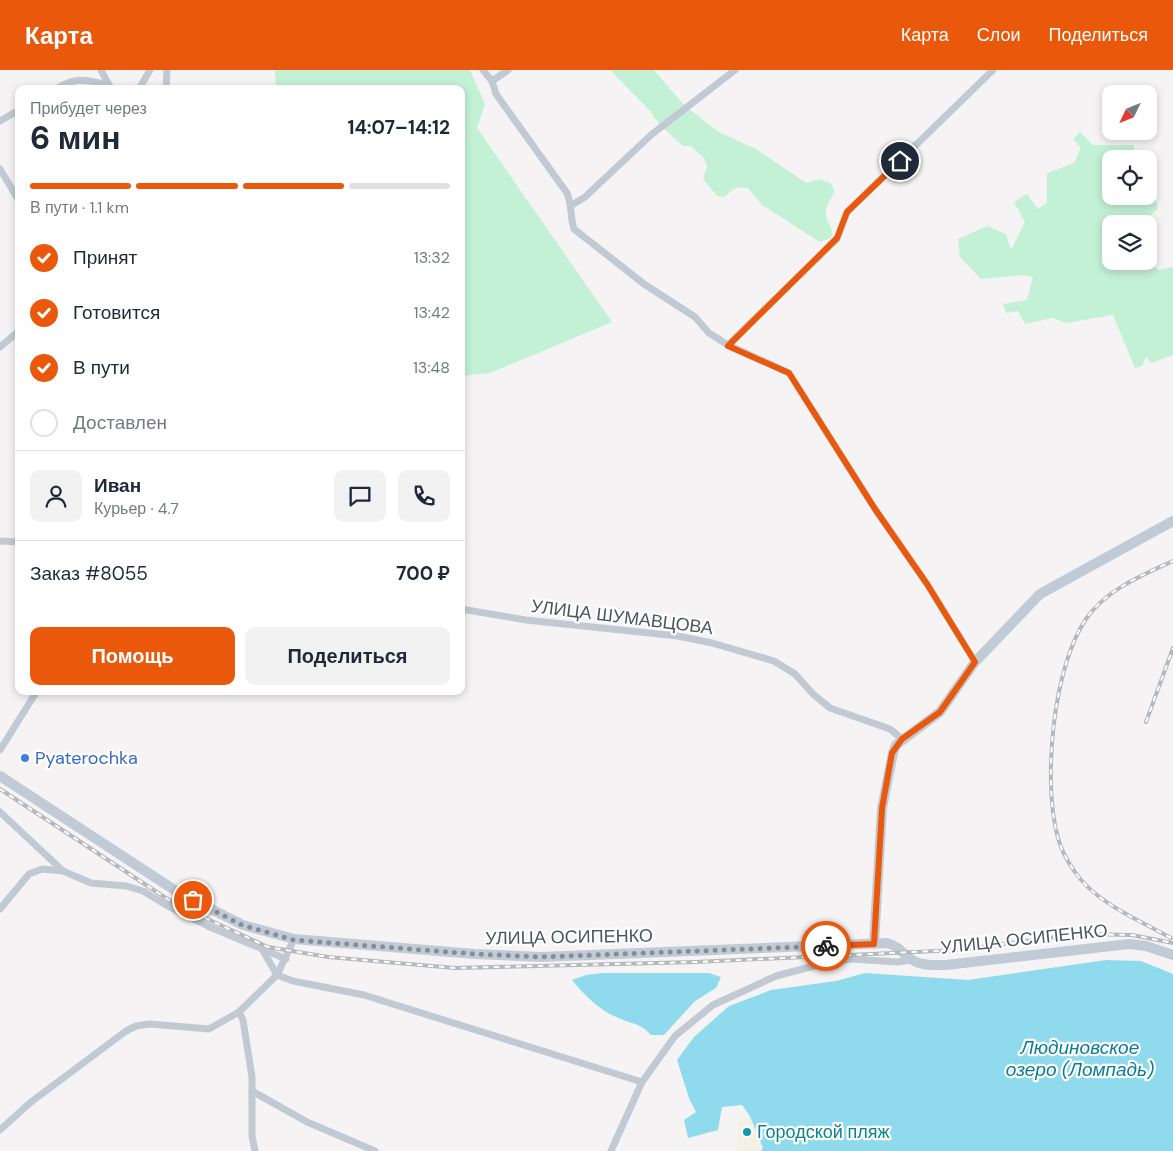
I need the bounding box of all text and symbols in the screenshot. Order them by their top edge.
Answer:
text: Карта [25,20,93,51]
text: Карта [901,23,949,47]
text: Слои [977,23,1021,47]
text: Поделиться [1049,23,1148,47]
north arrow [1102,85,1158,140]
map controls [1102,85,1157,270]
text: Прибудет через [30,98,147,119]
text: 14:07–14:12 [348,115,450,140]
text: 6 мин [30,117,120,159]
pin [879,140,921,182]
icon: home [886,147,914,175]
button: locate [1102,150,1157,205]
text: В пути · 1.1 km [30,197,129,218]
button: layers [1102,215,1157,270]
icon: check [30,244,58,272]
text: Принят [73,245,137,270]
text: 13:32 [414,247,450,268]
icon: check [30,299,58,327]
text: Готовится [73,300,160,325]
text: 13:42 [413,302,450,323]
icon: check [30,354,58,382]
text: В пути [73,355,130,380]
text: 13:48 [413,357,450,378]
text: Доставлен [73,410,167,435]
button: person [30,470,82,522]
button: chat [334,470,386,522]
button: phone [398,470,450,522]
text: Иван [94,473,141,498]
text: Курьер · 4.7 [94,498,179,519]
text: Заказ #8055 [30,561,148,586]
text: 700 ₽ [396,561,450,586]
street label: УЛИЦА ШУМАВЦОВА [530,594,714,640]
button: Помощь [30,627,235,685]
button: Поделиться [245,627,450,685]
place label: Pyaterochka [35,746,138,770]
marker: Pyaterochka [19,752,31,764]
pin [172,879,214,921]
icon: bag [179,886,207,914]
street label: УЛИЦА ОСИПЕНКО [939,918,1109,960]
courier [801,921,851,971]
street label: УЛИЦА ОСИПЕНКО [485,924,653,950]
icon: bike [812,932,840,960]
water label: Людиновское озеро (Ломпадь) [1006,1035,1154,1082]
place label: Городской пляж [757,1120,890,1144]
marker: Городской пляж [741,1126,753,1138]

